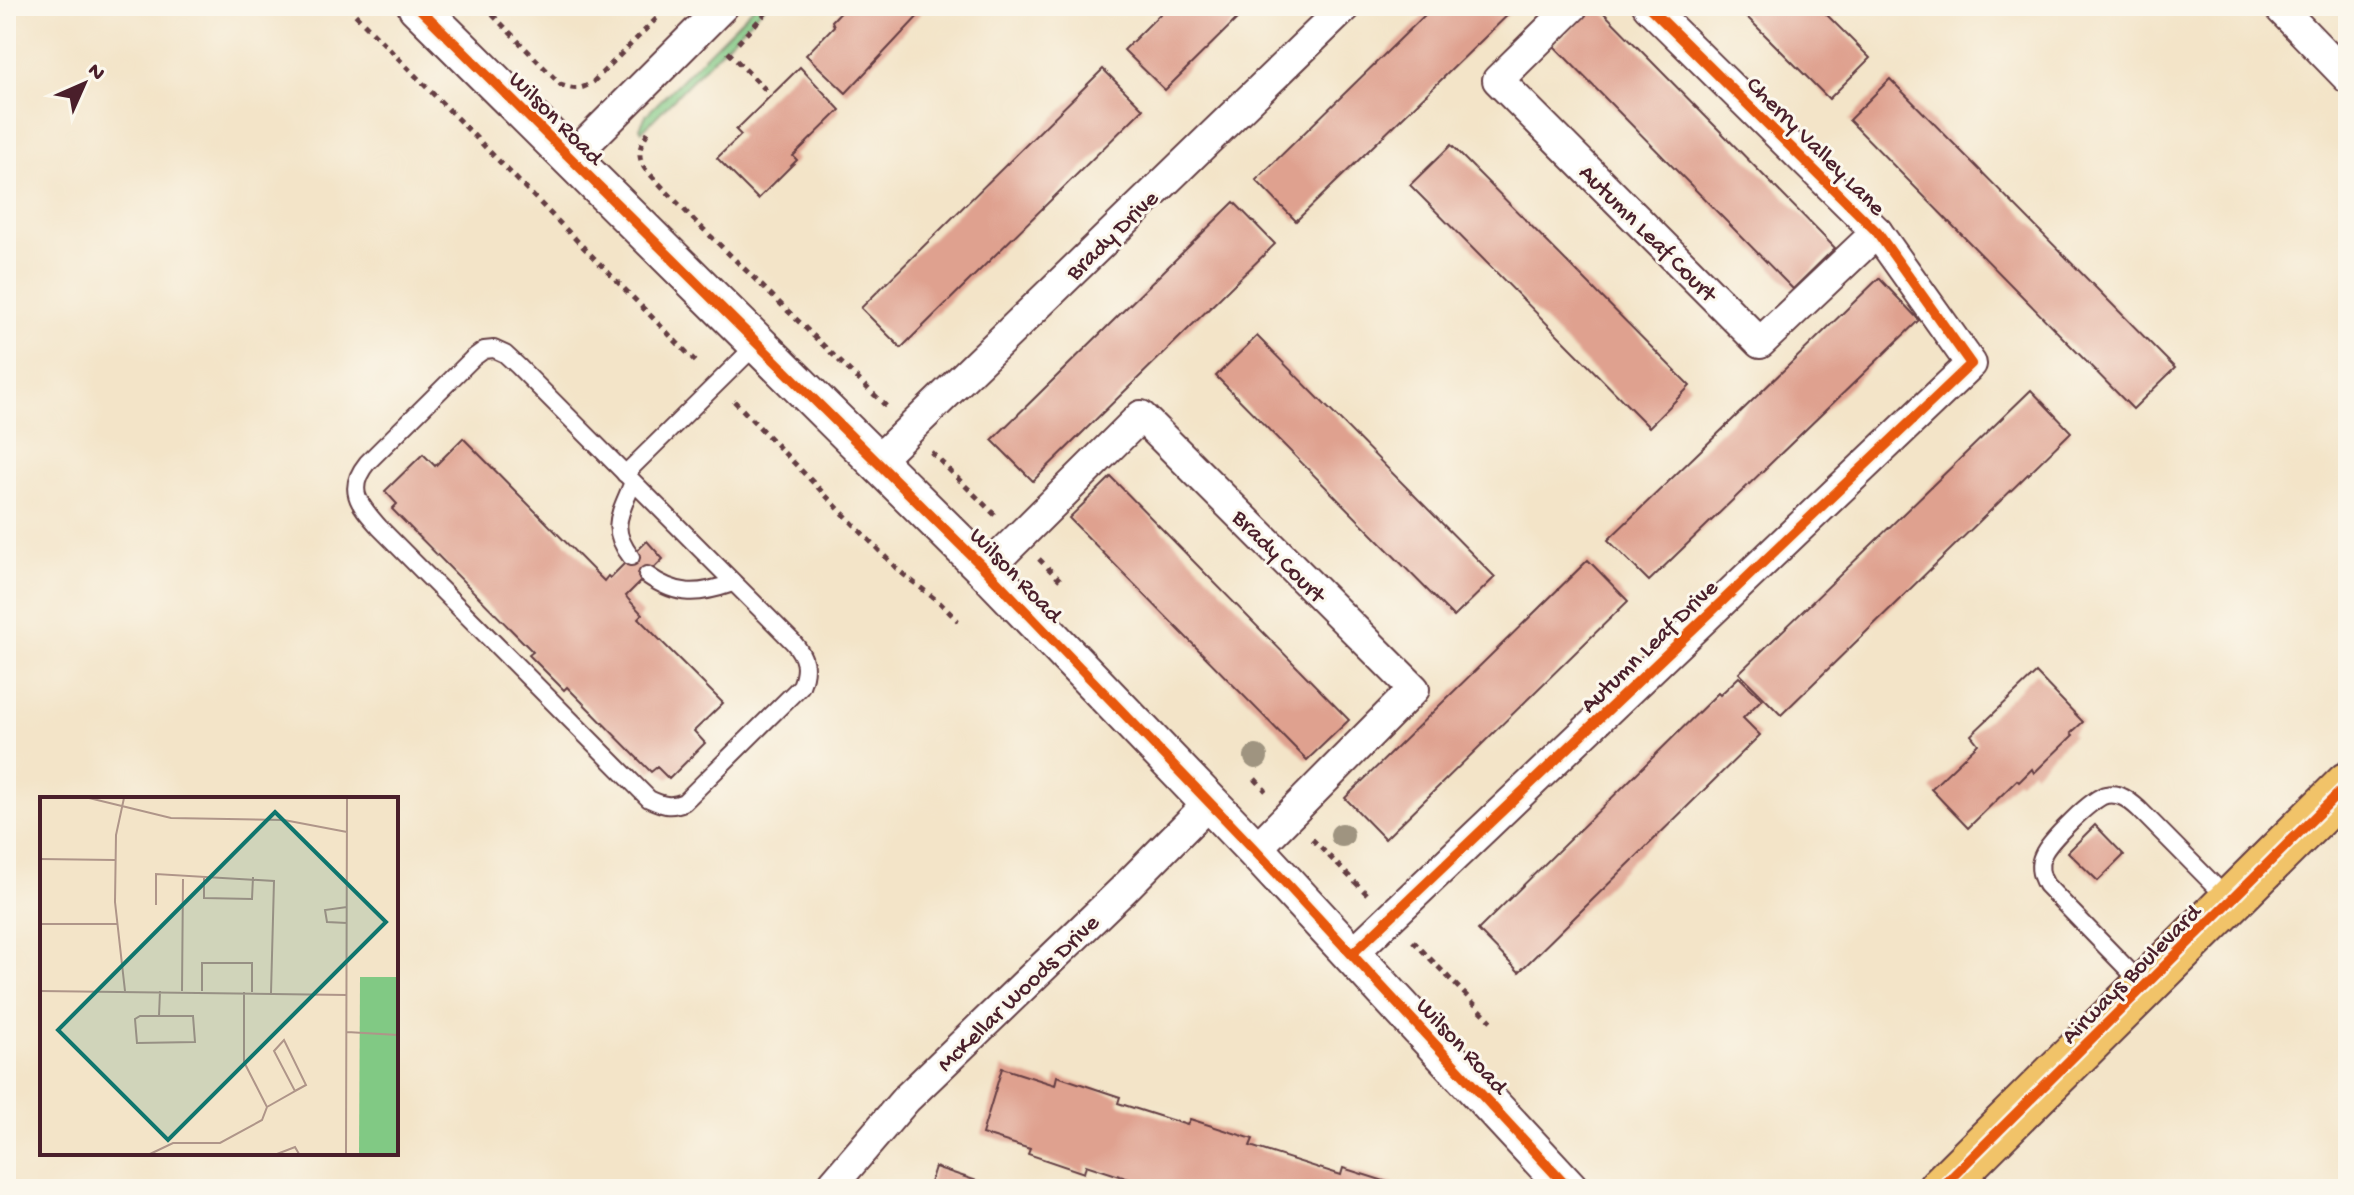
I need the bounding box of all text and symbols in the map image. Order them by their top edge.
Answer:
north arrow [44,44,124,124]
text: N [81,58,110,87]
street label: Wilson Road [501,66,609,174]
street label: Cherry Valley Lane [1739,72,1891,224]
street label: Autumn Leaf Court [1572,159,1723,311]
street label: Brady Drive [1060,185,1166,289]
street label: Brady Court [1224,504,1332,612]
street label: Wilson Road [962,523,1069,632]
street label: Autumn Leaf Drive [1575,574,1726,721]
inset map [40,797,398,1155]
street label: Airways Boulevard [2056,898,2210,1052]
street label: McKellar Woods Drive [932,909,1107,1080]
street label: Wilson Road [1408,993,1514,1103]

